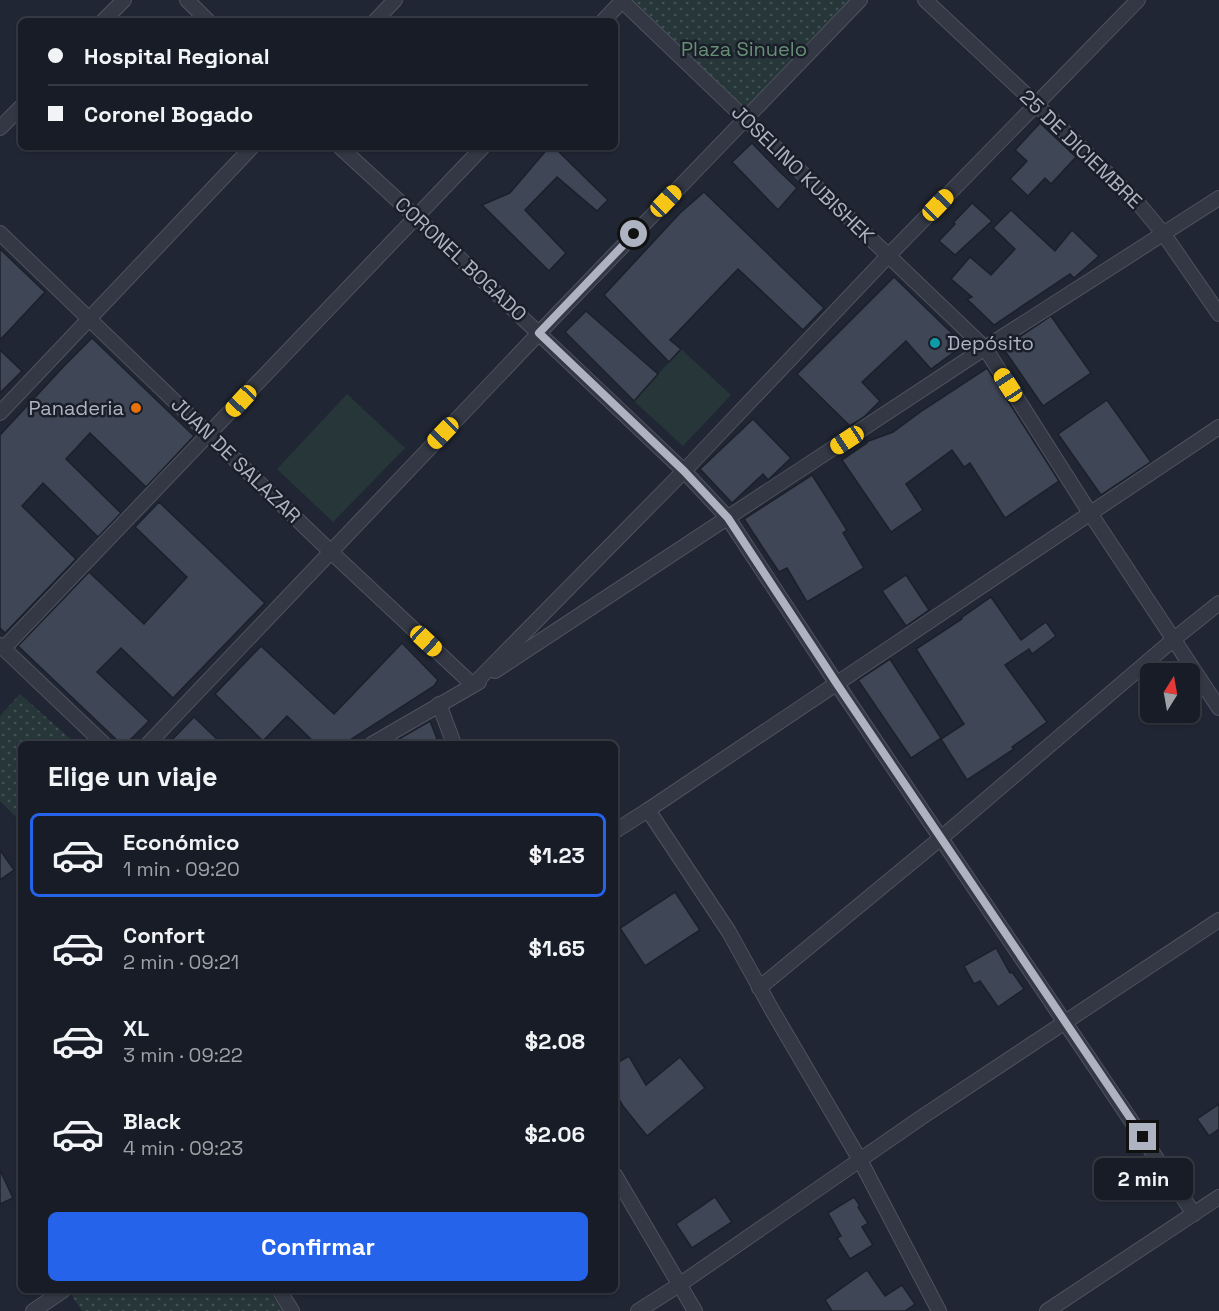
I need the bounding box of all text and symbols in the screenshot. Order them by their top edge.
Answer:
park label: Plaza Sinuelo [681,36,807,62]
text: Hospital Regional [84,42,270,70]
street label: 25 DE DICIEMBRE [1014,84,1148,214]
street label: JOSELINO KUBISHEK [726,99,880,249]
text: Coronel Bogado [84,100,253,128]
car [647,182,685,220]
car [919,186,957,224]
street label: CORONEL BOGADO [389,191,533,327]
route start [620,220,647,247]
place label: Depósito [947,330,1034,356]
marker: Depósito [928,336,942,350]
car [991,365,1025,405]
car [222,382,260,420]
street label: JUAN DE SALAZAR [166,391,306,529]
place label: Panaderia [29,395,124,421]
marker: Panaderia [129,401,143,415]
car [424,414,462,452]
car [827,423,867,457]
car [407,622,445,660]
north arrow [1140,663,1200,723]
map controls [1140,663,1200,723]
text: Elige un viaje [48,759,218,794]
icon: car [51,828,105,882]
text: Económico [123,828,240,856]
text: $1.23 [529,841,585,869]
text: 1 min · 09:20 [123,856,240,882]
icon: car [51,921,105,975]
text: Confort [123,921,205,949]
text: $1.65 [529,934,585,962]
text: 2 min · 09:21 [123,949,239,975]
icon: car [51,1014,105,1068]
text: XL [123,1014,149,1042]
text: $2.08 [525,1027,585,1055]
text: 3 min · 09:22 [123,1042,243,1068]
icon: car [51,1107,105,1161]
text: Black [123,1107,181,1135]
text: $2.06 [524,1120,585,1148]
route end [1129,1123,1156,1150]
text: 4 min · 09:23 [123,1135,243,1161]
callout: 2 min [1094,1158,1192,1200]
text: 2 min [1118,1166,1169,1192]
button: Confirmar [48,1212,588,1281]

